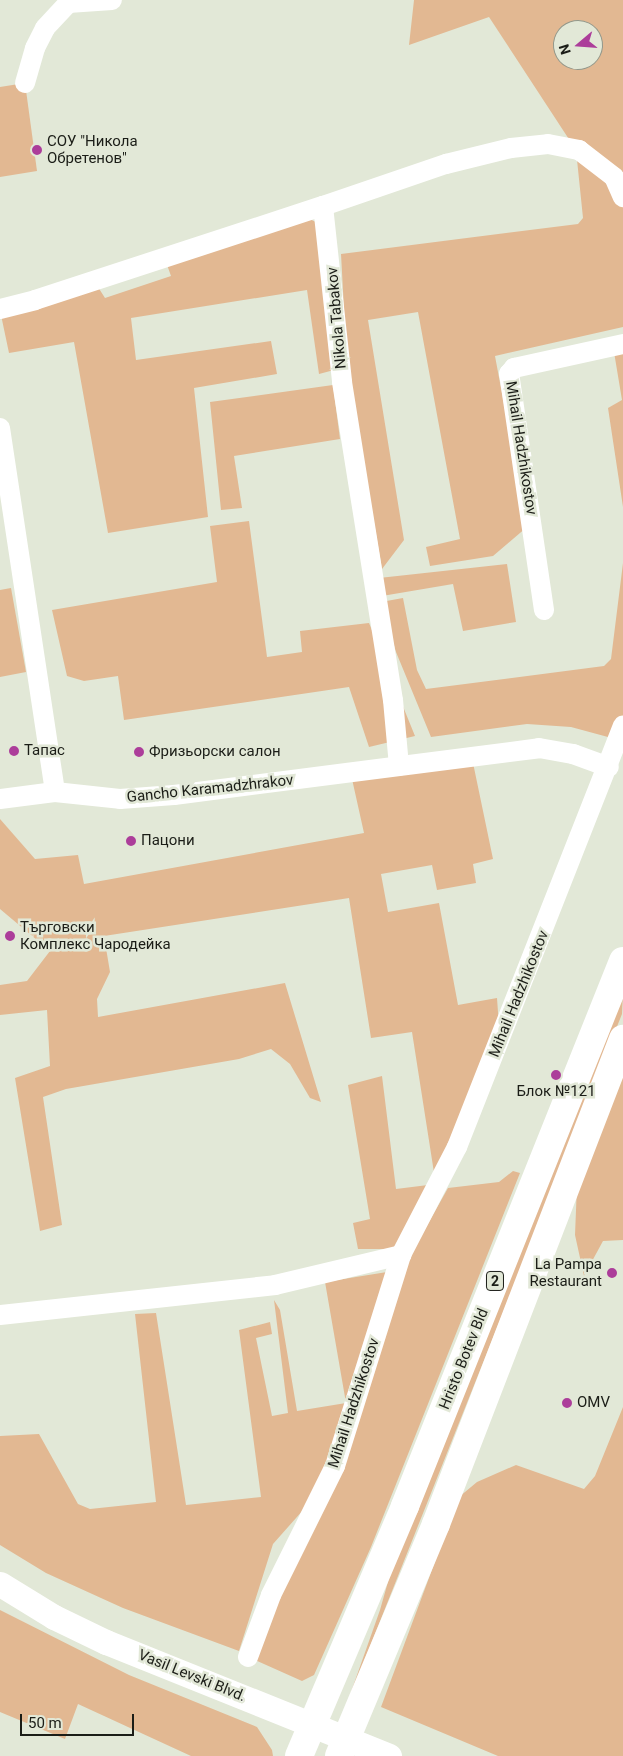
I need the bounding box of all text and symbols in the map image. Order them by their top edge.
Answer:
north arrow [553,20,603,70]
text: N [556,42,574,57]
place label: СОУ "Никола Обретенов" [47,132,138,167]
marker: СОУ "Никола Обретенов" [31,144,43,156]
street label: Nikola Tabakov [324,266,350,370]
street label: Mihail Hadzhikostov [502,380,540,516]
place label: Тапас [24,742,65,760]
place label: Фризьорски салон [149,743,281,761]
marker: Тапас [8,745,20,757]
marker: Фризьорски салон [133,746,145,758]
street label: Gancho Karamadzhrakov [126,771,294,807]
place label: Пацони [141,832,195,850]
marker: Пацони [125,835,137,847]
place label: Търговски Комплекс Чародейка [20,918,171,953]
street label: Mihail Hadzhikostov [485,928,553,1060]
marker: Търговски Комплекс Чародейка [4,930,16,942]
marker: Блок №121 [550,1069,562,1081]
place label: Блок №121 [516,1083,596,1101]
place label: La Pampa Restaurant [530,1255,602,1290]
marker: La Pampa Restaurant [606,1267,618,1279]
road number: 2 [485,1270,505,1292]
street label: Hristo Botev Bld [436,1306,492,1412]
street label: Mihail Hadzhikostov [325,1336,383,1470]
place label: OMV [577,1394,610,1412]
marker: OMV [561,1397,573,1409]
street label: Vasil Levski Blvd. [135,1646,249,1706]
scale bar [22,1704,136,1736]
text: 50 m [28,1714,62,1732]

